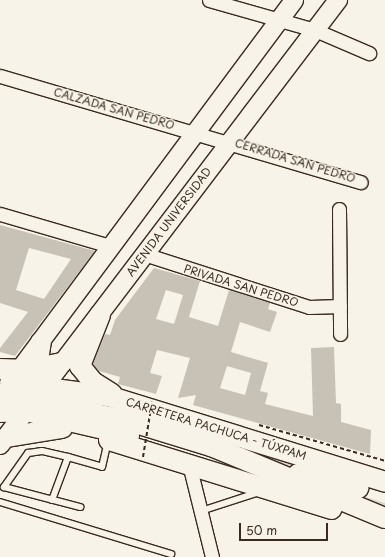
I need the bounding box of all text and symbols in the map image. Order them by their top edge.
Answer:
street label: CALZADA SAN PEDRO [52,85,176,133]
street label: CERRADA SAN PEDRO [233,136,357,186]
street label: AVENIDA UNIVERSIDAD [124,165,214,279]
street label: PRIVADA SAN PEDRO [182,262,300,310]
street label: CARRETERA PACHUCA - TÚXPAM [124,395,308,463]
scale bar [241,515,330,541]
text: 50 m [246,521,277,539]

